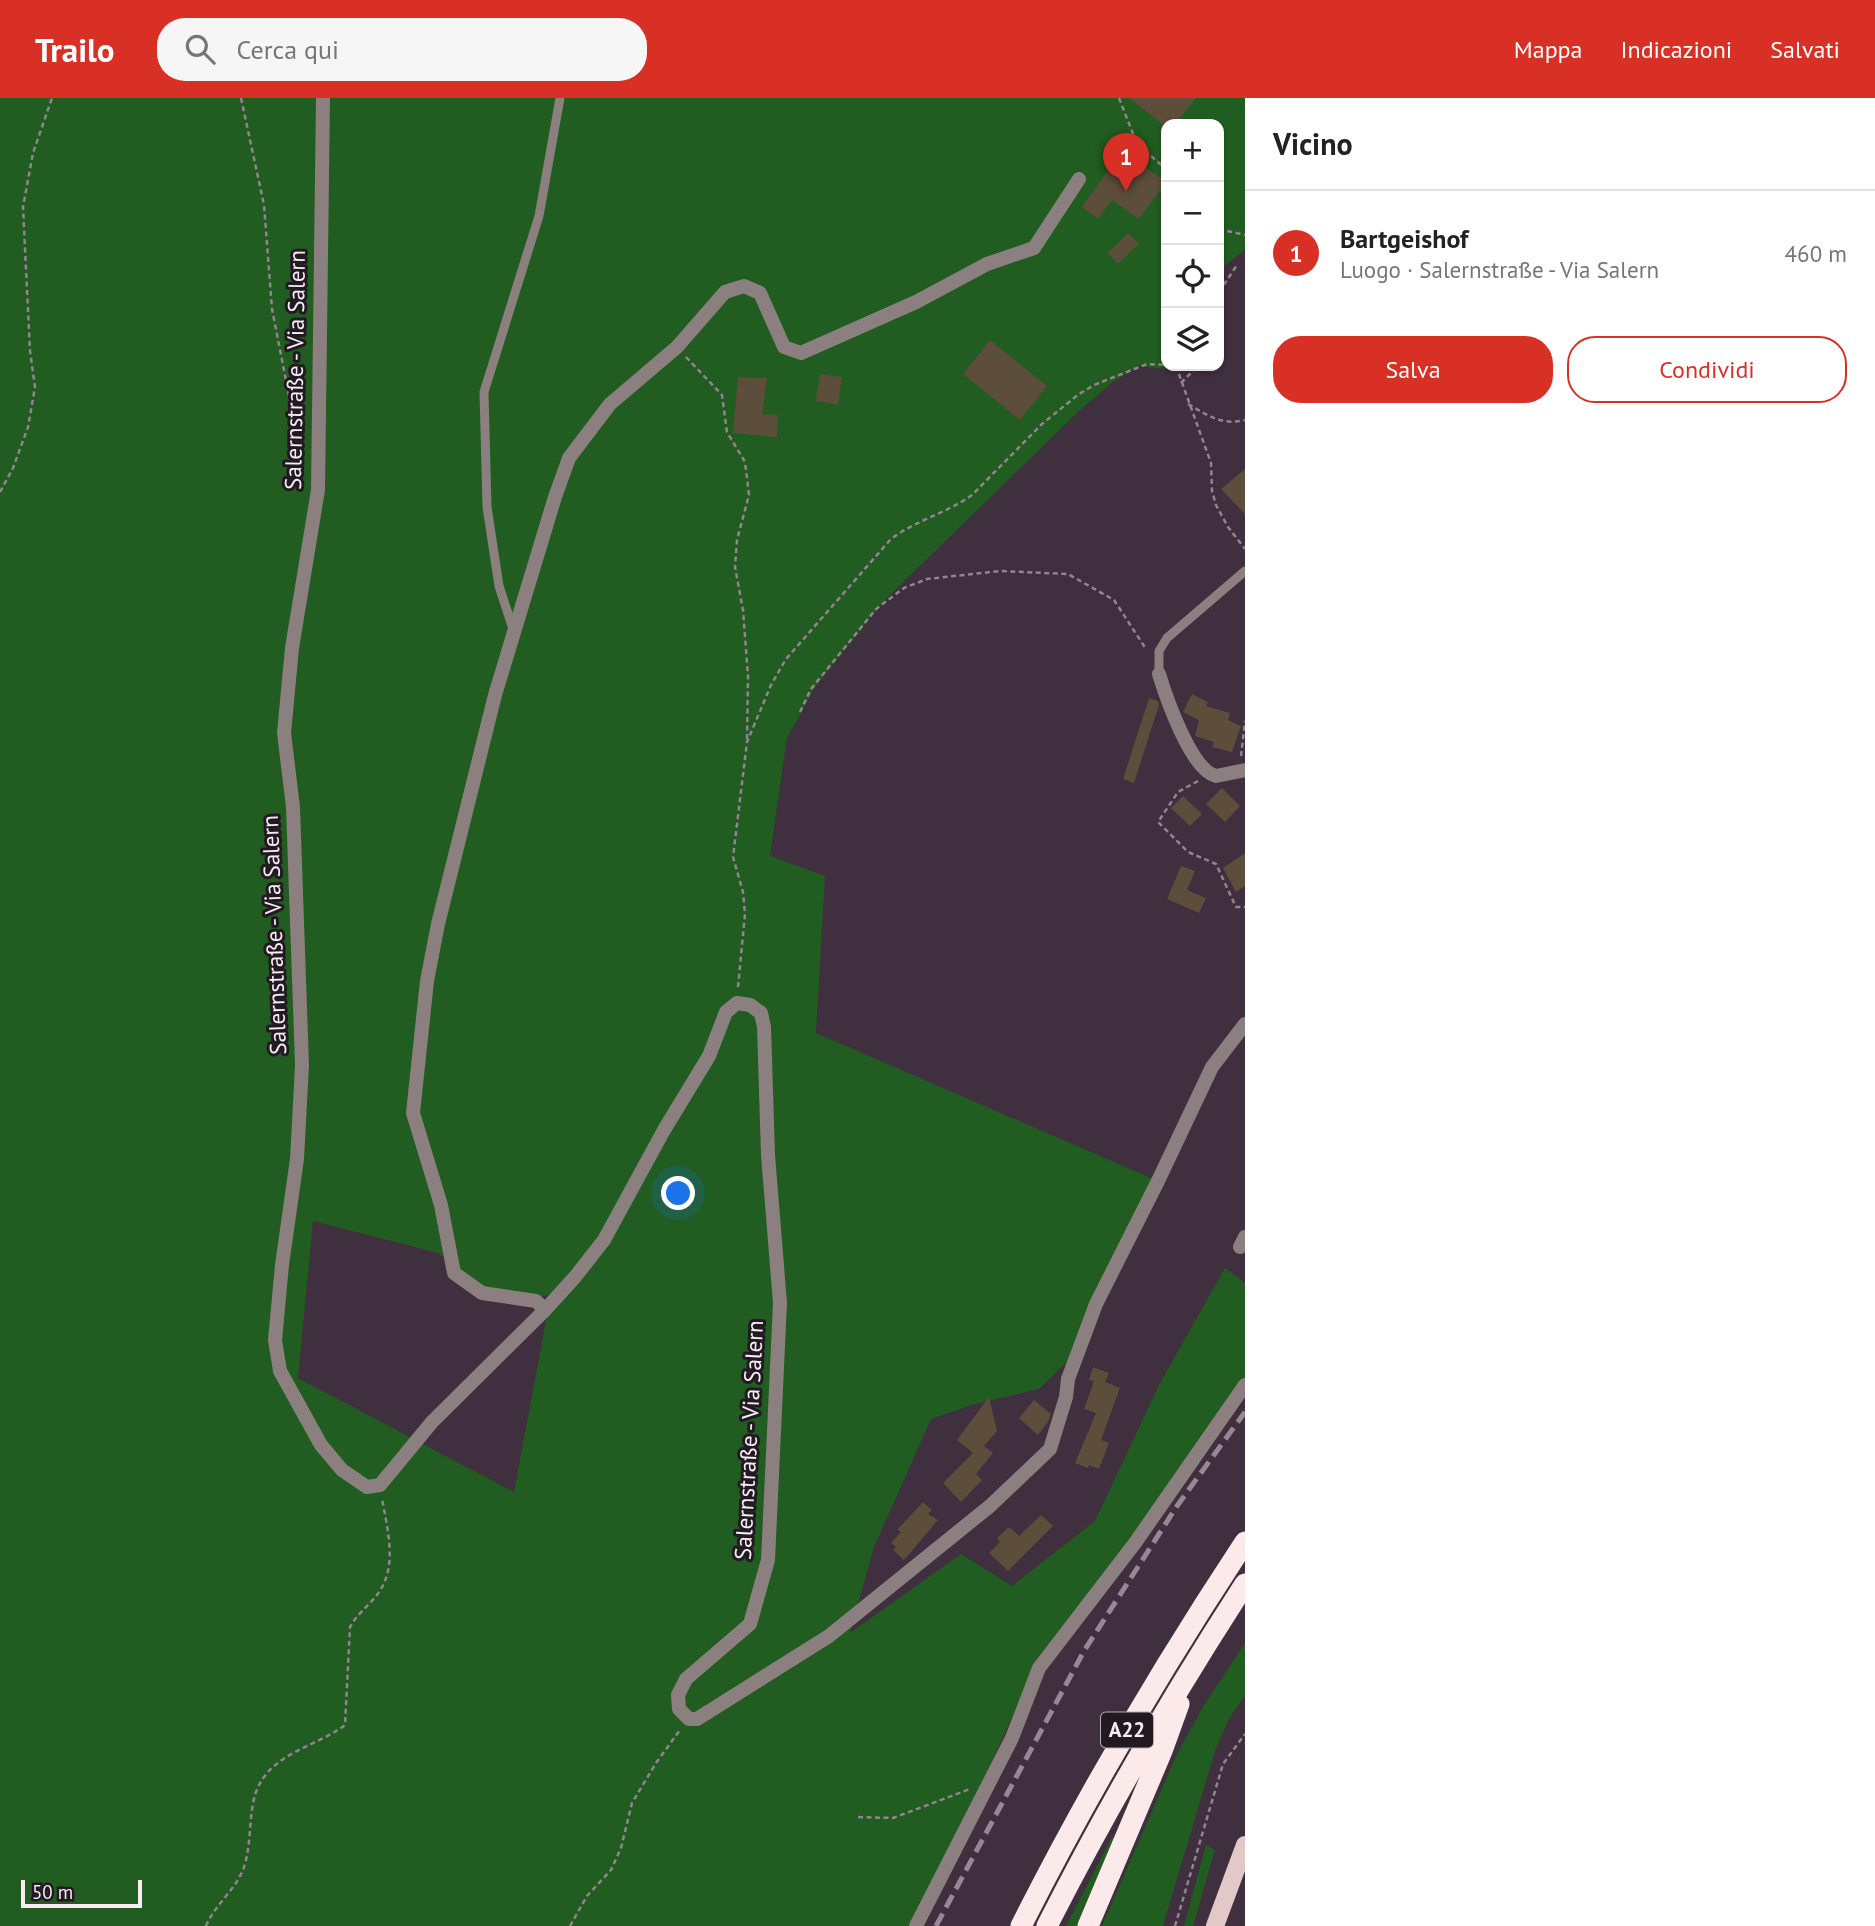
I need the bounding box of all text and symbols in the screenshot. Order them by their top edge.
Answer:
search box [157,18,647,81]
text: Trailo [35,28,115,71]
icon: search [181,30,219,68]
text: Cerca qui [237,33,339,66]
text: Mappa [1514,34,1583,65]
text: Indicazioni [1621,34,1732,65]
text: Salvati [1770,34,1840,65]
map controls [1161,119,1224,371]
button: + [1161,119,1224,182]
text: Vicino [1273,124,1353,163]
pin: 1 [1103,133,1149,191]
button: − [1161,182,1224,245]
text: Bartgeishof [1340,222,1468,255]
text: 1 [1289,239,1303,268]
text: 460 m [1785,239,1847,268]
button: locate [1161,245,1224,308]
street label: Salernstraße - Via Salern [278,250,311,490]
text: Luogo · Salernstraße - Via Salern [1340,255,1659,284]
button: layers [1161,308,1224,371]
button: Salva [1273,336,1553,403]
button: Condividi [1567,336,1847,403]
street label: Salernstraße - Via Salern [255,815,292,1055]
your location [661,1176,695,1210]
street label: Salernstraße - Via Salern [728,1319,769,1560]
road number: A22 [1101,1712,1153,1748]
scale bar [21,1877,142,1909]
text: 50 m [32,1880,73,1904]

